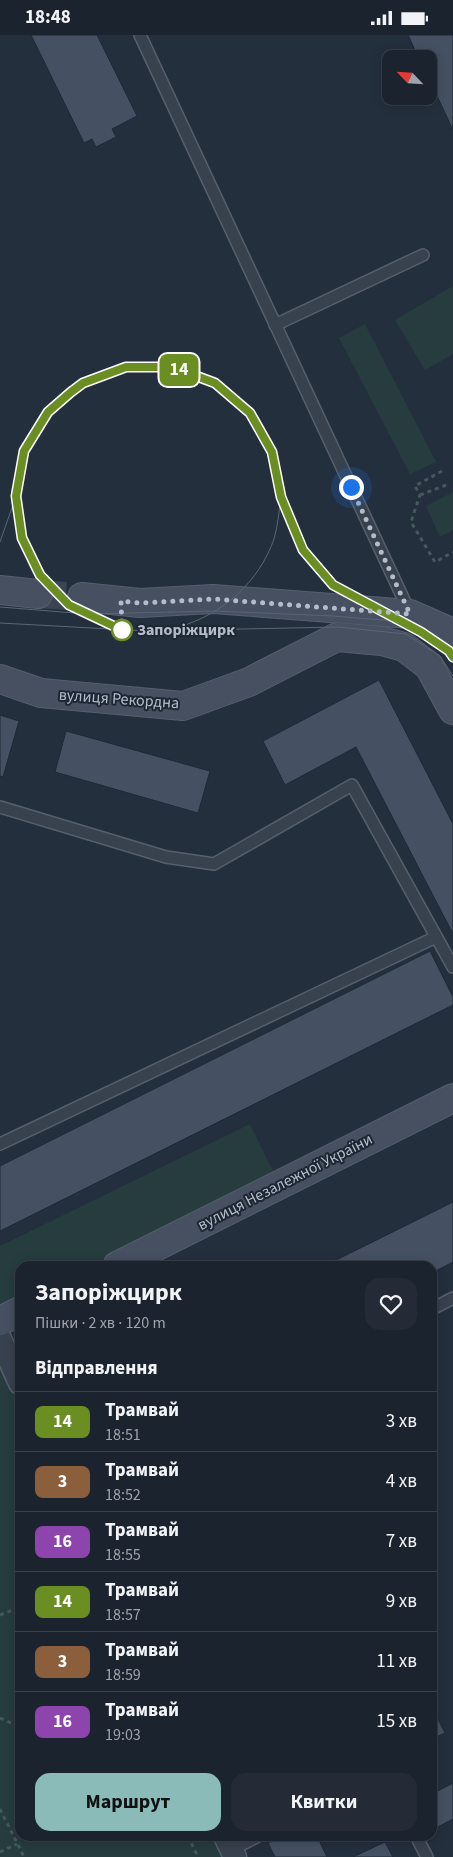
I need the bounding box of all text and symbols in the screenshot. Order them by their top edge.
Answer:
text: 18:48 [25,4,71,31]
north arrow [382,50,438,105]
map controls [382,50,437,105]
line badge: 14 [156,354,202,386]
text: 14 [169,357,189,382]
your location [339,475,364,500]
marker: Запоріжцирк [111,619,133,641]
place label: Запоріжцирк [137,619,235,641]
street label: вулиця Рекордна [58,684,180,714]
street label: вулиця Незалежної України [194,1128,376,1236]
text: Запоріжцирк [35,1275,182,1310]
button: heart [365,1278,417,1330]
text: Пішки · 2 хв · 120 m [35,1312,166,1334]
text: Відправлення [35,1355,158,1382]
text: Трамвай [105,1397,179,1424]
text: 3 хв [386,1408,417,1435]
text: 14 [53,1409,72,1434]
text: 18:51 [105,1424,141,1446]
text: Трамвай [105,1457,179,1484]
text: 4 хв [386,1468,417,1495]
text: 3 [58,1469,67,1494]
text: 18:52 [105,1484,141,1506]
text: Трамвай [105,1517,179,1544]
text: 7 хв [386,1528,417,1555]
text: 16 [53,1529,72,1554]
text: 18:55 [105,1544,141,1566]
text: Трамвай [105,1577,179,1604]
text: 9 хв [386,1588,417,1615]
text: 14 [53,1589,72,1614]
text: 18:57 [105,1604,141,1626]
text: Трамвай [105,1637,179,1664]
text: 11 хв [376,1648,417,1675]
text: 3 [58,1649,67,1674]
text: 18:59 [105,1664,141,1686]
text: Трамвай [105,1697,179,1724]
text: 15 хв [376,1708,417,1735]
text: 16 [53,1709,72,1734]
text: 19:03 [105,1724,141,1746]
button: Маршрут [35,1773,221,1831]
button: Квитки [231,1773,417,1831]

